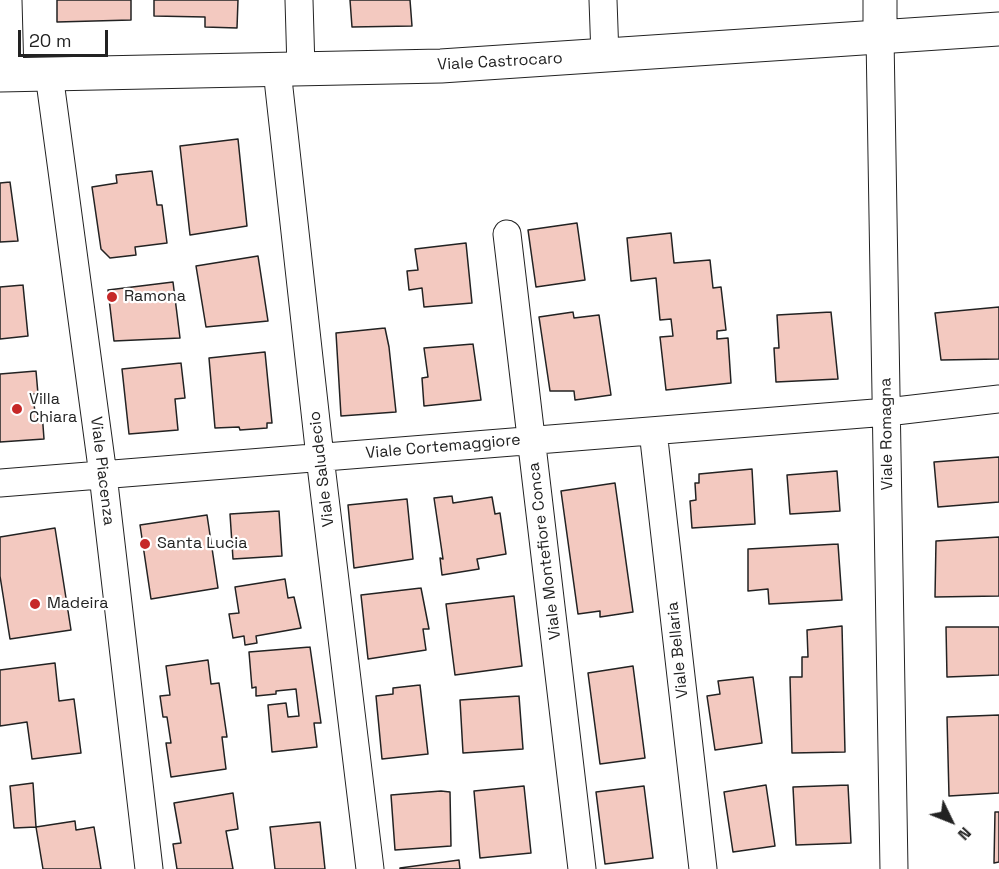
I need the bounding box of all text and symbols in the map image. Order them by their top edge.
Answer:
scale bar [21,18,111,56]
text: 20 m [29,29,72,52]
street label: Viale Castrocaro [437,49,563,75]
place label: Ramona [124,287,186,307]
marker: Ramona [105,290,119,304]
street label: Viale Romagna [876,378,898,490]
place label: Villa Chiara [29,390,77,428]
marker: Villa Chiara [10,402,24,416]
street label: Viale Saludecio [305,410,339,528]
street label: Viale Piacenza [86,416,118,526]
street label: Viale Cortemaggiore [365,431,521,463]
street label: Viale Montefiore Conca [525,461,565,641]
place label: Santa Lucia [157,534,247,554]
marker: Santa Lucia [138,537,152,551]
place label: Madeira [47,594,108,614]
marker: Madeira [28,597,42,611]
street label: Viale Bellaria [663,601,693,699]
north arrow [921,791,981,851]
text: N [953,823,976,845]

